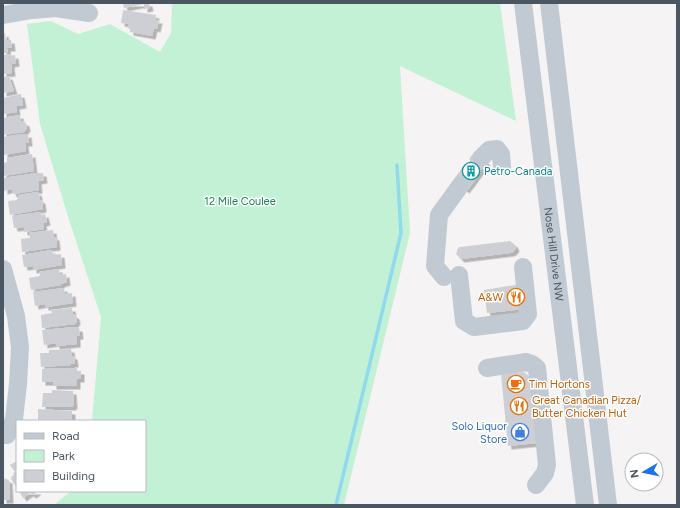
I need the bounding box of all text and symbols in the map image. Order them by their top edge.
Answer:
building icon: Petro-Canada [461,161,481,181]
place label: Petro-Canada [484,165,552,178]
park label: 12 Mile Coulee [204,195,276,208]
street label: Nose Hill Drive NW [542,206,566,302]
restaurant icon: A&W [506,287,526,307]
place label: A&W [478,291,503,304]
cafe icon: Tim Hortons [506,374,526,394]
place label: Tim Hortons [529,378,590,391]
place label: Great Canadian Pizza/ Butter Chicken Hut [532,394,642,420]
restaurant icon: Great Canadian Pizza/ Butter Chicken Hut [509,396,529,416]
legend [16,420,146,492]
place label: Solo Liquor Store [451,420,507,446]
shop icon: Solo Liquor Store [510,422,530,442]
text: Road [52,429,80,443]
text: Park [52,449,75,463]
north arrow [624,452,664,492]
text: N [628,468,642,479]
text: Building [52,469,95,483]

